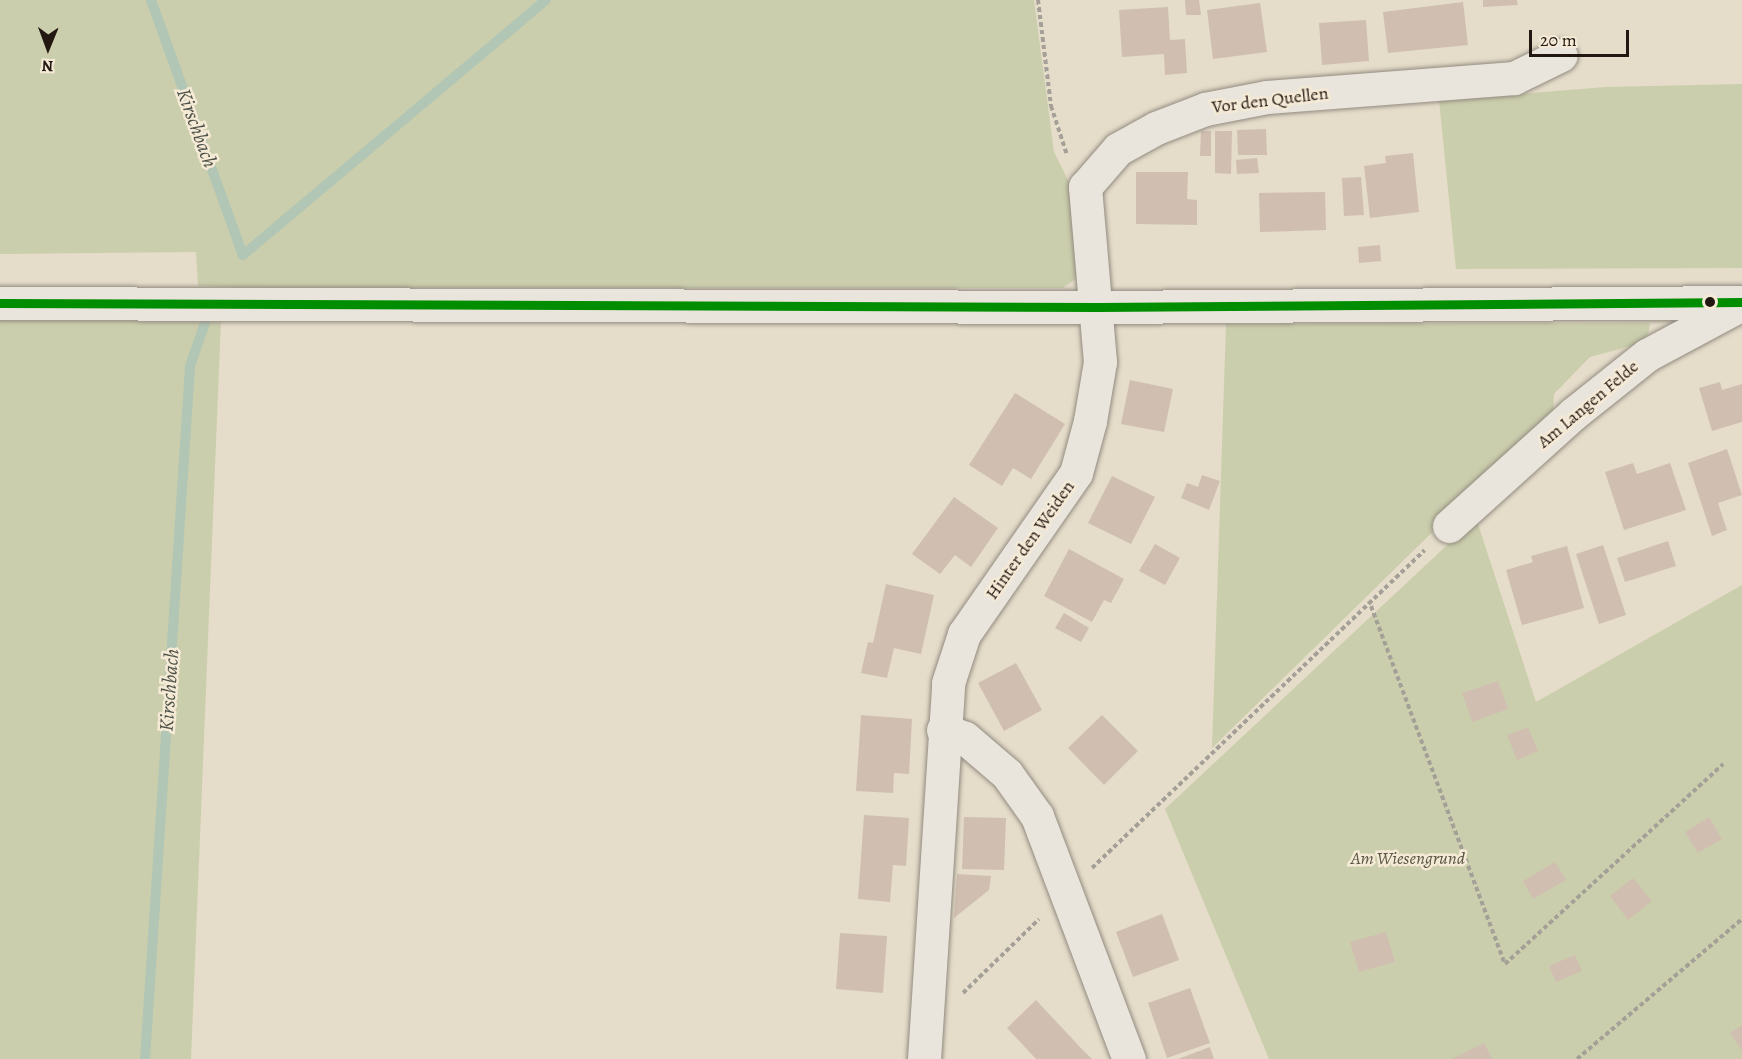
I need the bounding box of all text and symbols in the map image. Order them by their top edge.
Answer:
north arrow [18,18,78,78]
scale bar [1532,18,1632,56]
text: 20 m [1540,28,1577,52]
text: N [42,55,54,77]
street label: Vor den Quellen [1210,82,1330,118]
water label: Kirschbach [172,85,222,171]
unlabelled marker [1704,296,1716,308]
street label: Am Langen Felde [1533,355,1643,453]
street label: Hinter den Weiden [981,476,1079,604]
water label: Kirschbach [154,648,184,732]
park label: Am Wiesengrund [1351,847,1465,869]

